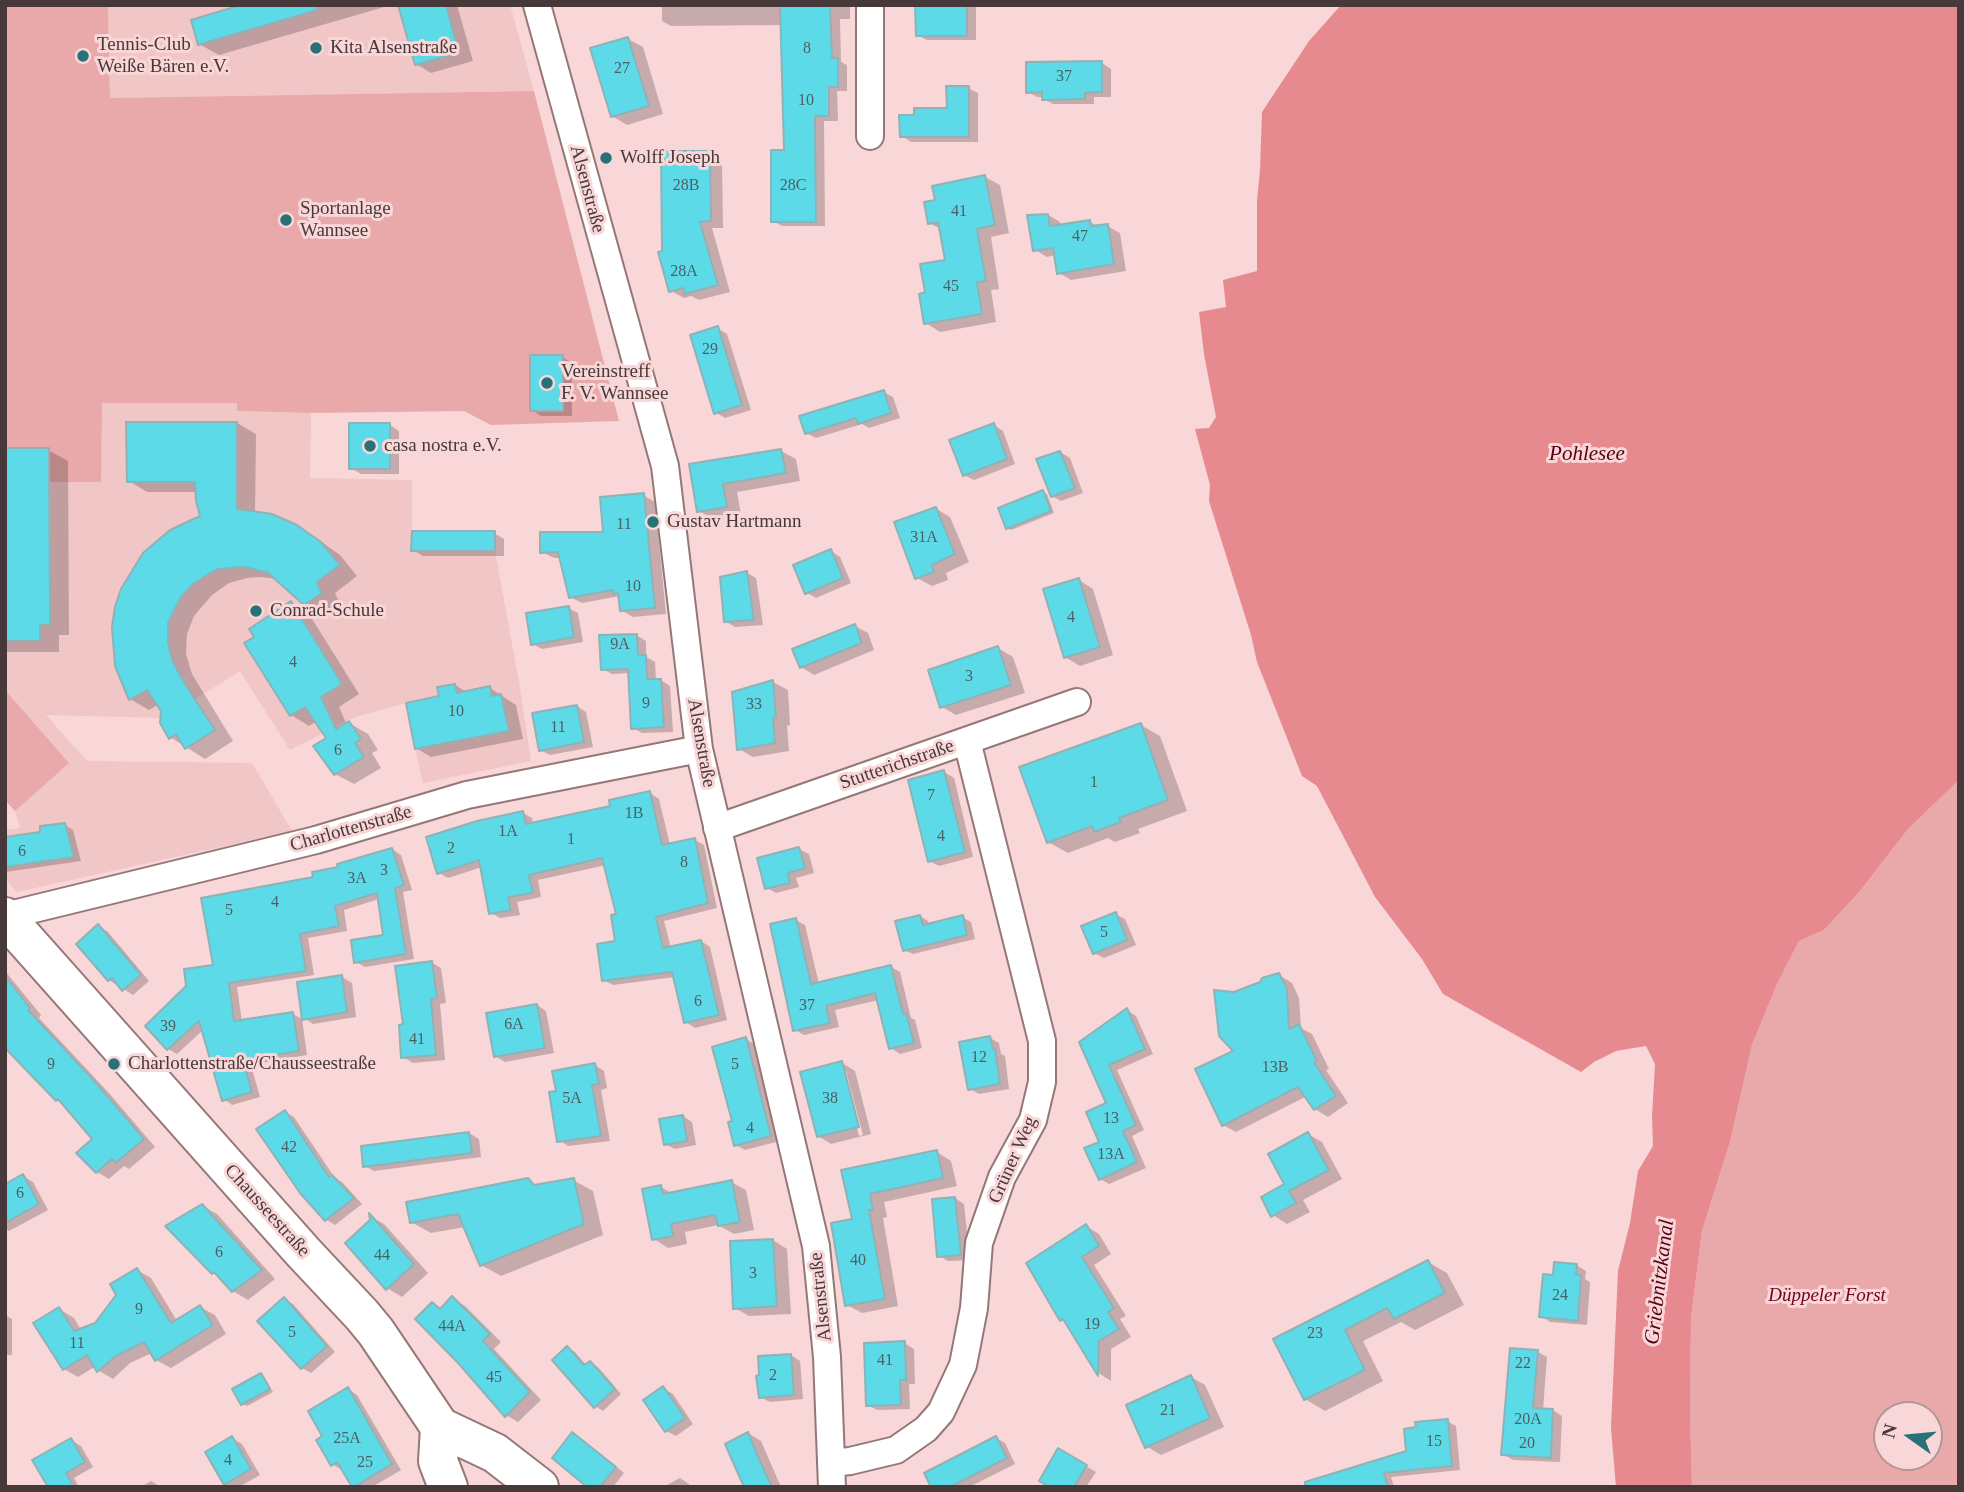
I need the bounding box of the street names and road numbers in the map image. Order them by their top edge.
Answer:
street label: Alsenstraße [564,143,610,235]
street label: Alsenstraße [682,697,720,789]
street label: Stutterichstraße [837,735,957,795]
street label: Charlottenstraße [288,801,414,857]
street label: Grüner Weg [984,1113,1042,1207]
street label: Chausseestraße [219,1160,315,1262]
street label: Alsenstraße [805,1251,837,1343]

